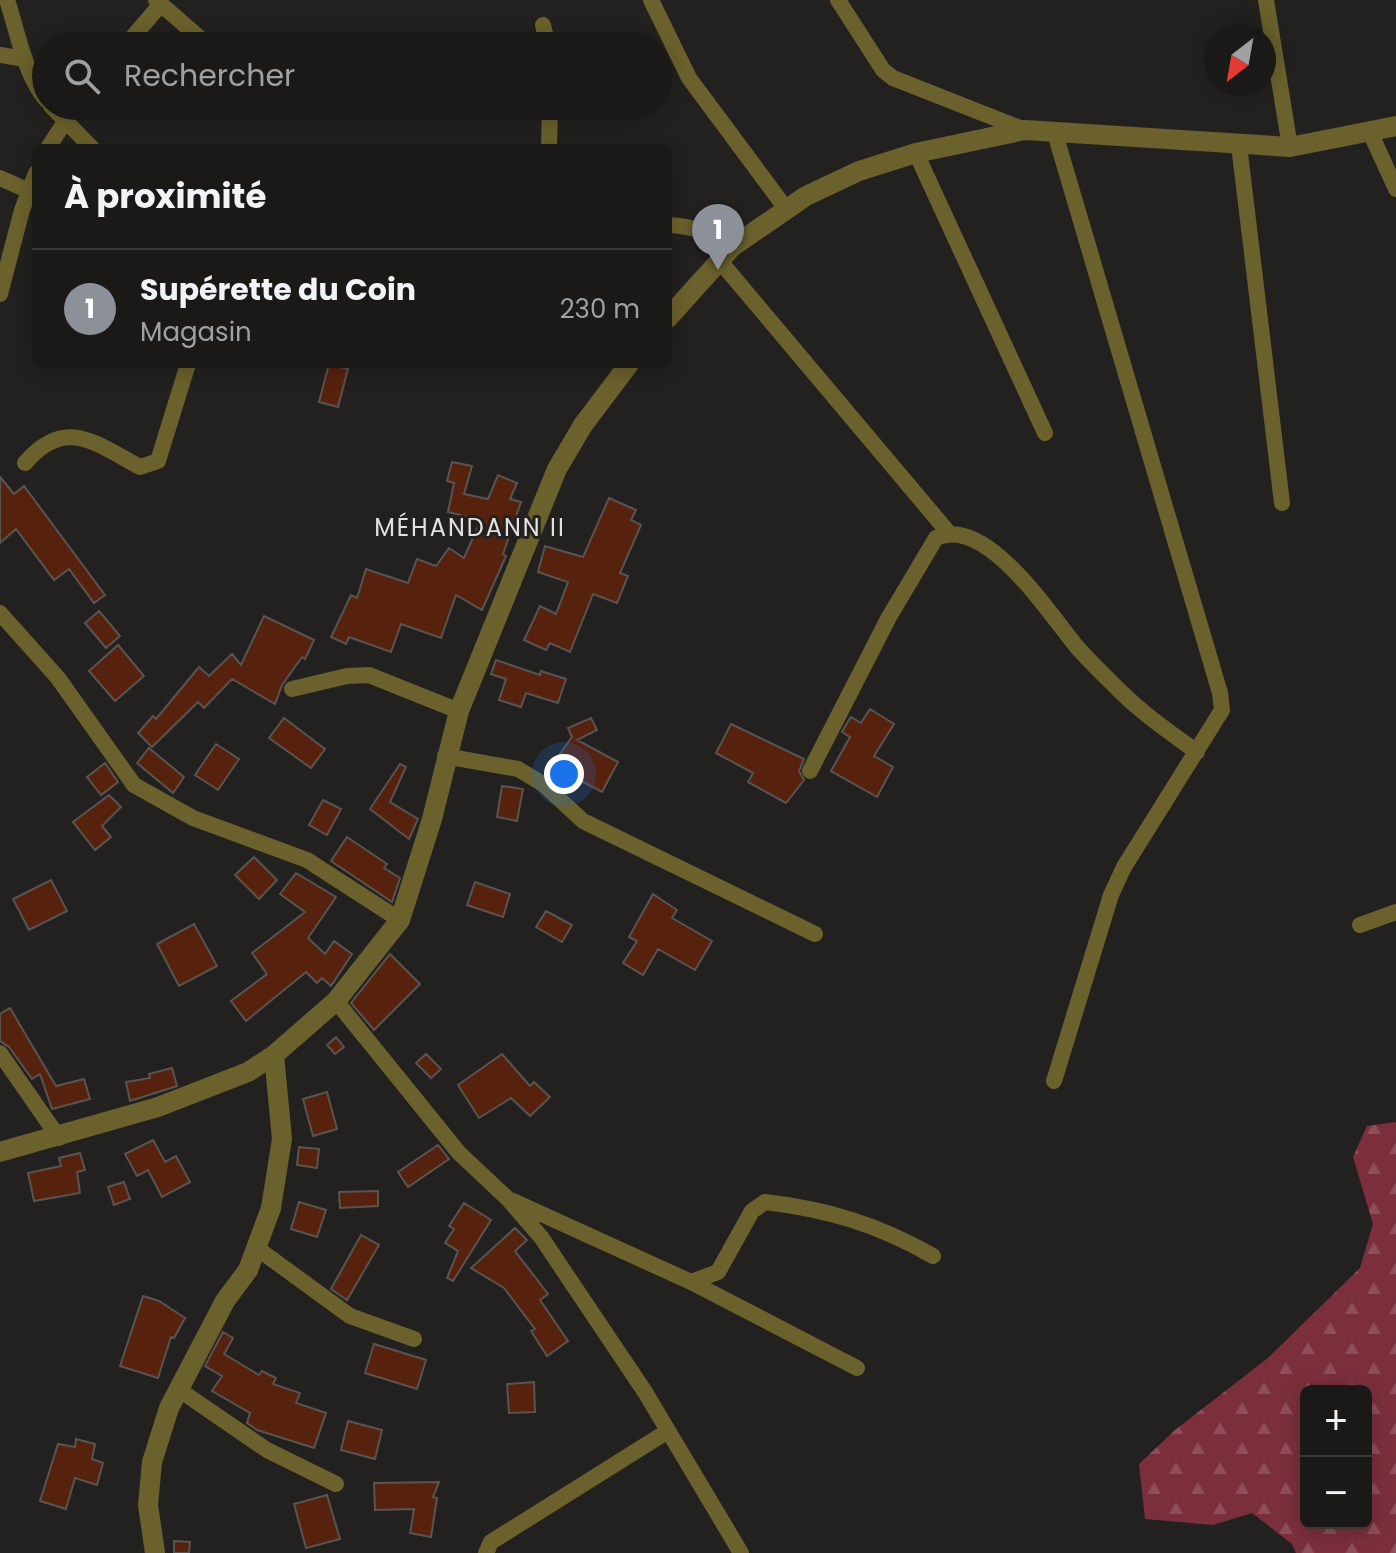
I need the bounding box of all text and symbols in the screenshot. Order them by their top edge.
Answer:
north arrow [1204,24,1276,96]
search box [32,32,672,120]
icon: search [60,54,104,98]
text: Rechercher [124,54,295,97]
text: À proximité [64,172,266,220]
pin: 1 [692,204,744,270]
text: Supérette du Coin [140,268,416,311]
text: 1 [85,291,95,327]
text: 230 m [560,291,640,327]
text: Magasin [140,314,252,350]
district label: MÉHANDANN II [374,511,566,544]
your location [544,754,584,794]
map controls [1300,1385,1372,1529]
button: + [1300,1385,1372,1457]
button: − [1300,1457,1372,1529]

